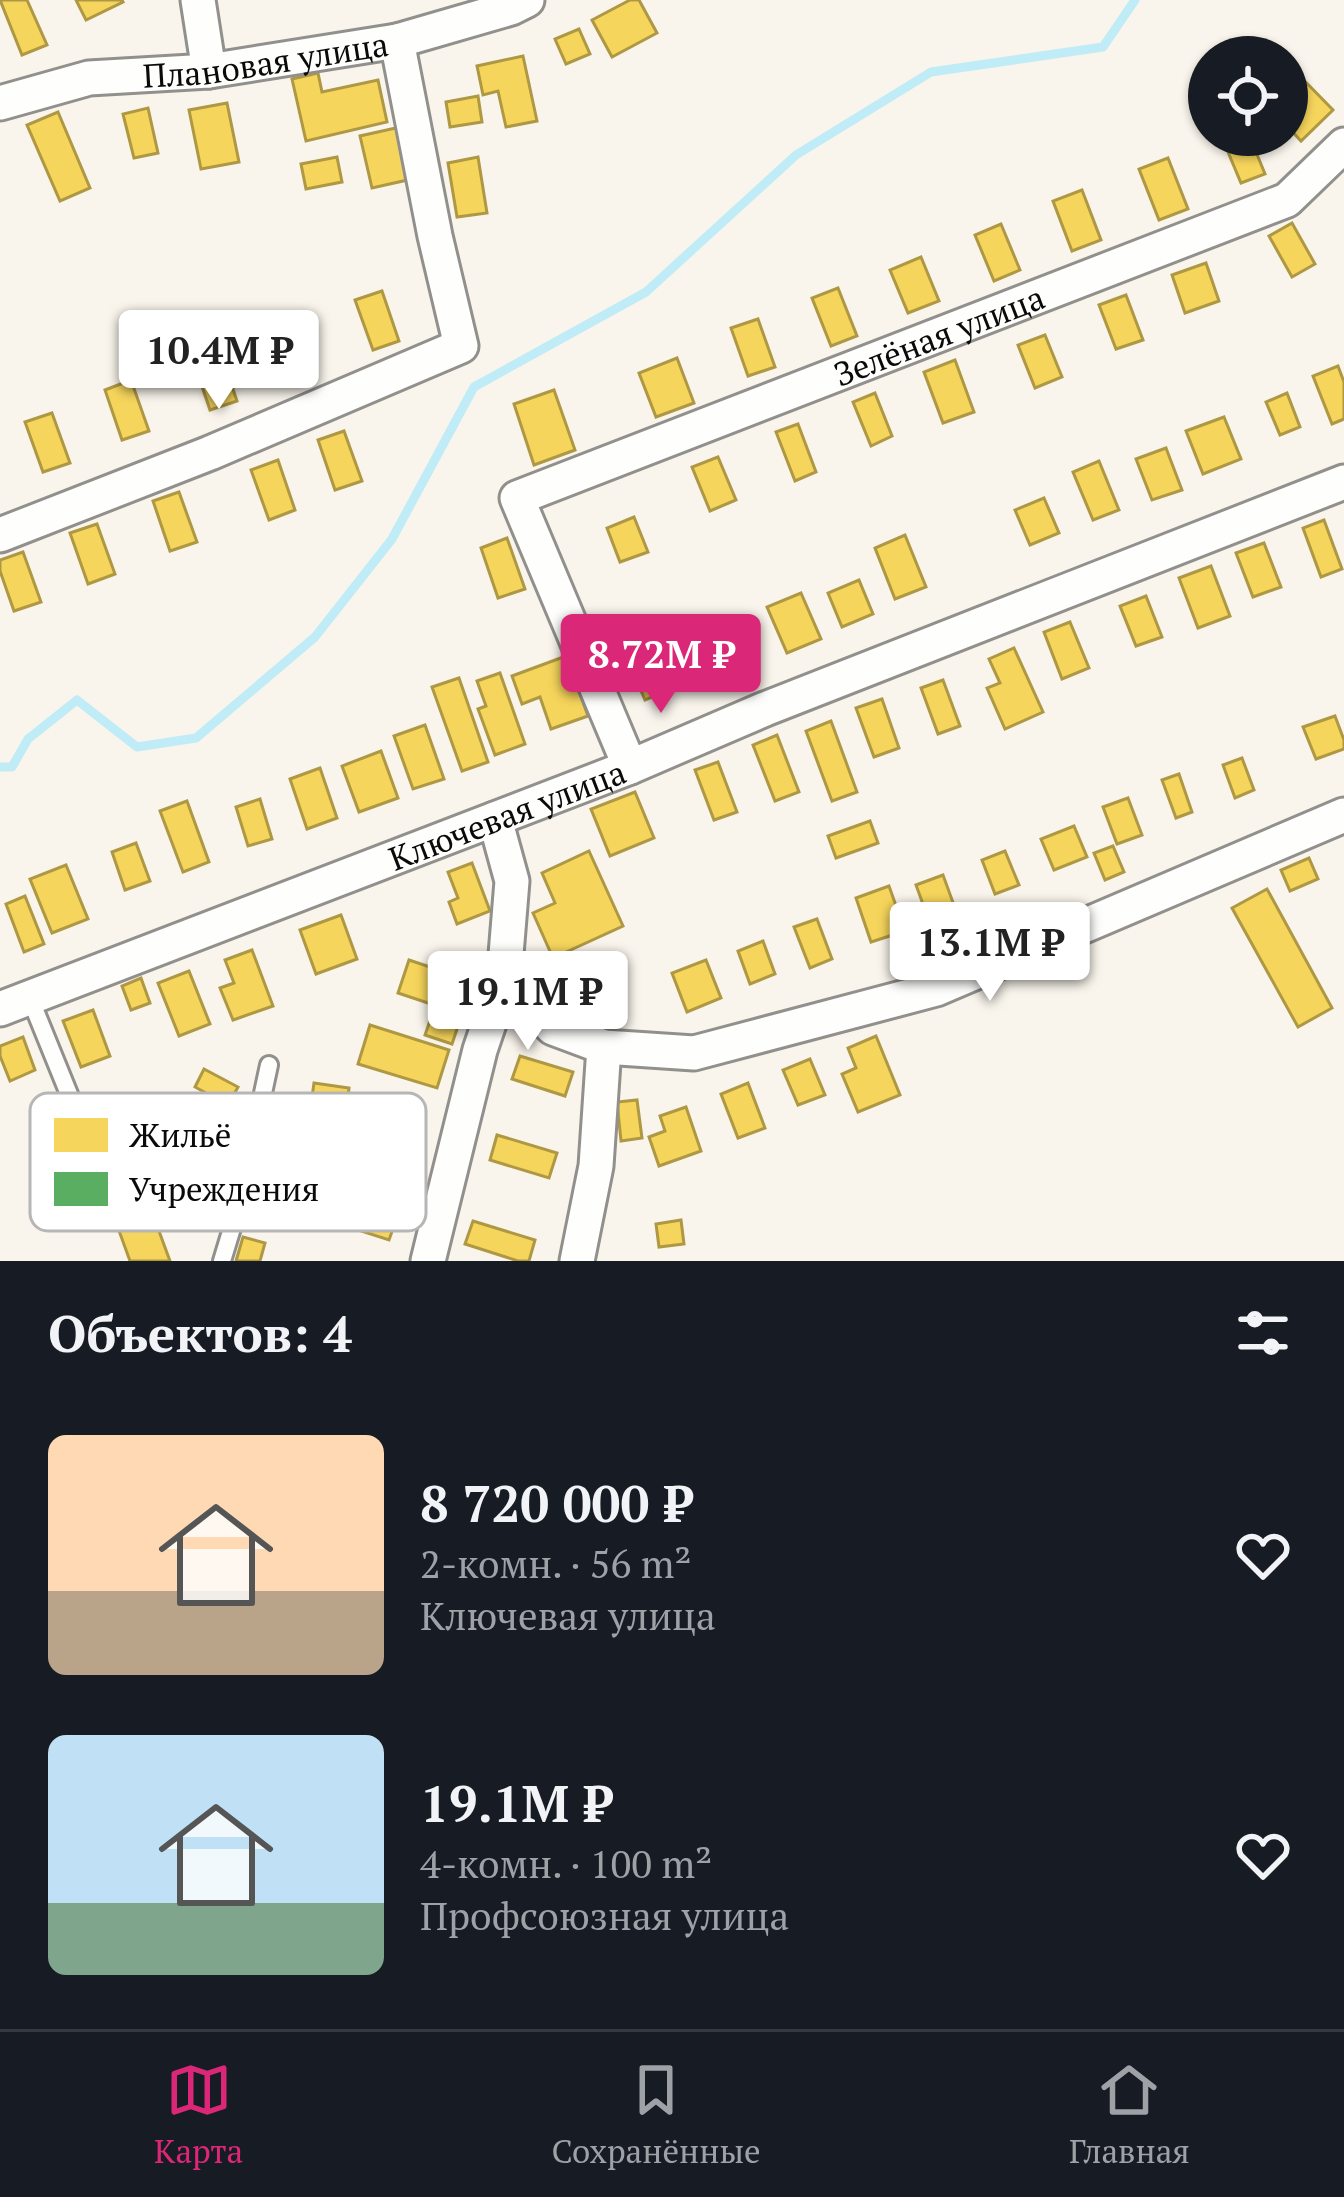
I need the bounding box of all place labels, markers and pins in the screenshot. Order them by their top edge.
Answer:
pin: 10.4M ₽ [108,310,330,412]
pin: 8.72M ₽ [550,614,772,716]
pin: 13.1M ₽ [879,902,1101,1004]
pin: 19.1M ₽ [417,951,639,1053]

